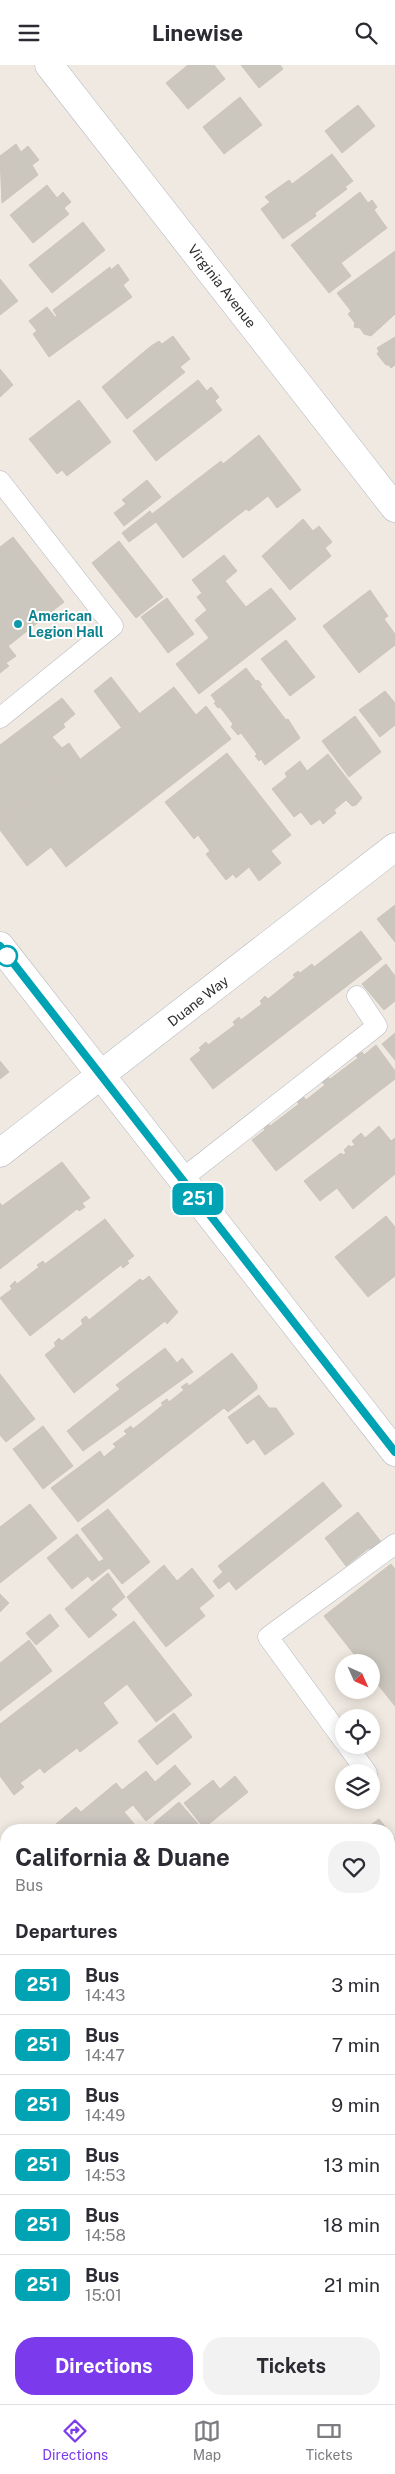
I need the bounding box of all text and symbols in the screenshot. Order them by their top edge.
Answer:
icon: menu [15,19,43,47]
icon: search [352,19,380,47]
text: Linewise [152,20,243,46]
street label: Virginia Avenue [185,241,260,331]
place label: American Legion Hall [28,608,104,640]
marker: American Legion Hall [12,618,24,630]
unlabelled marker [0,945,18,967]
street label: Duane Way [165,972,232,1030]
line badge: 251 [169,1183,227,1215]
text: 251 [182,1188,214,1209]
north arrow [335,1654,380,1699]
map controls [335,1654,380,1809]
button: locate [335,1709,380,1754]
button: layers [335,1764,380,1809]
button: heart [328,1841,380,1893]
text: California & Duane [15,1843,230,1871]
text: Bus [15,1876,43,1895]
text: Departures [15,1920,118,1942]
text: Bus [85,1964,119,1986]
text: 251 [27,1974,58,1995]
text: 3 min [331,1974,380,1996]
text: 14:43 [85,1986,125,2005]
text: Bus [85,2024,119,2046]
text: 251 [27,2034,58,2055]
text: 7 min [332,2034,380,2056]
text: 14:47 [85,2046,125,2065]
text: Bus [85,2084,119,2106]
text: 251 [27,2094,58,2115]
text: 9 min [331,2094,380,2116]
text: 14:49 [85,2106,125,2125]
text: Bus [85,2144,119,2166]
text: 251 [27,2154,58,2175]
text: 13 min [323,2154,380,2176]
text: 14:53 [85,2166,126,2185]
text: Bus [85,2204,119,2226]
text: 251 [27,2214,58,2235]
text: 18 min [323,2214,380,2236]
text: 14:58 [85,2226,126,2245]
text: Bus [85,2264,119,2286]
text: 251 [27,2274,58,2295]
text: 21 min [324,2274,380,2296]
text: 15:01 [85,2286,122,2305]
button: Directions [15,2337,193,2395]
button: Tickets [203,2337,380,2395]
tab: Directions [42,2417,108,2463]
tab: Map [193,2417,221,2463]
tab: Tickets [306,2417,353,2463]

